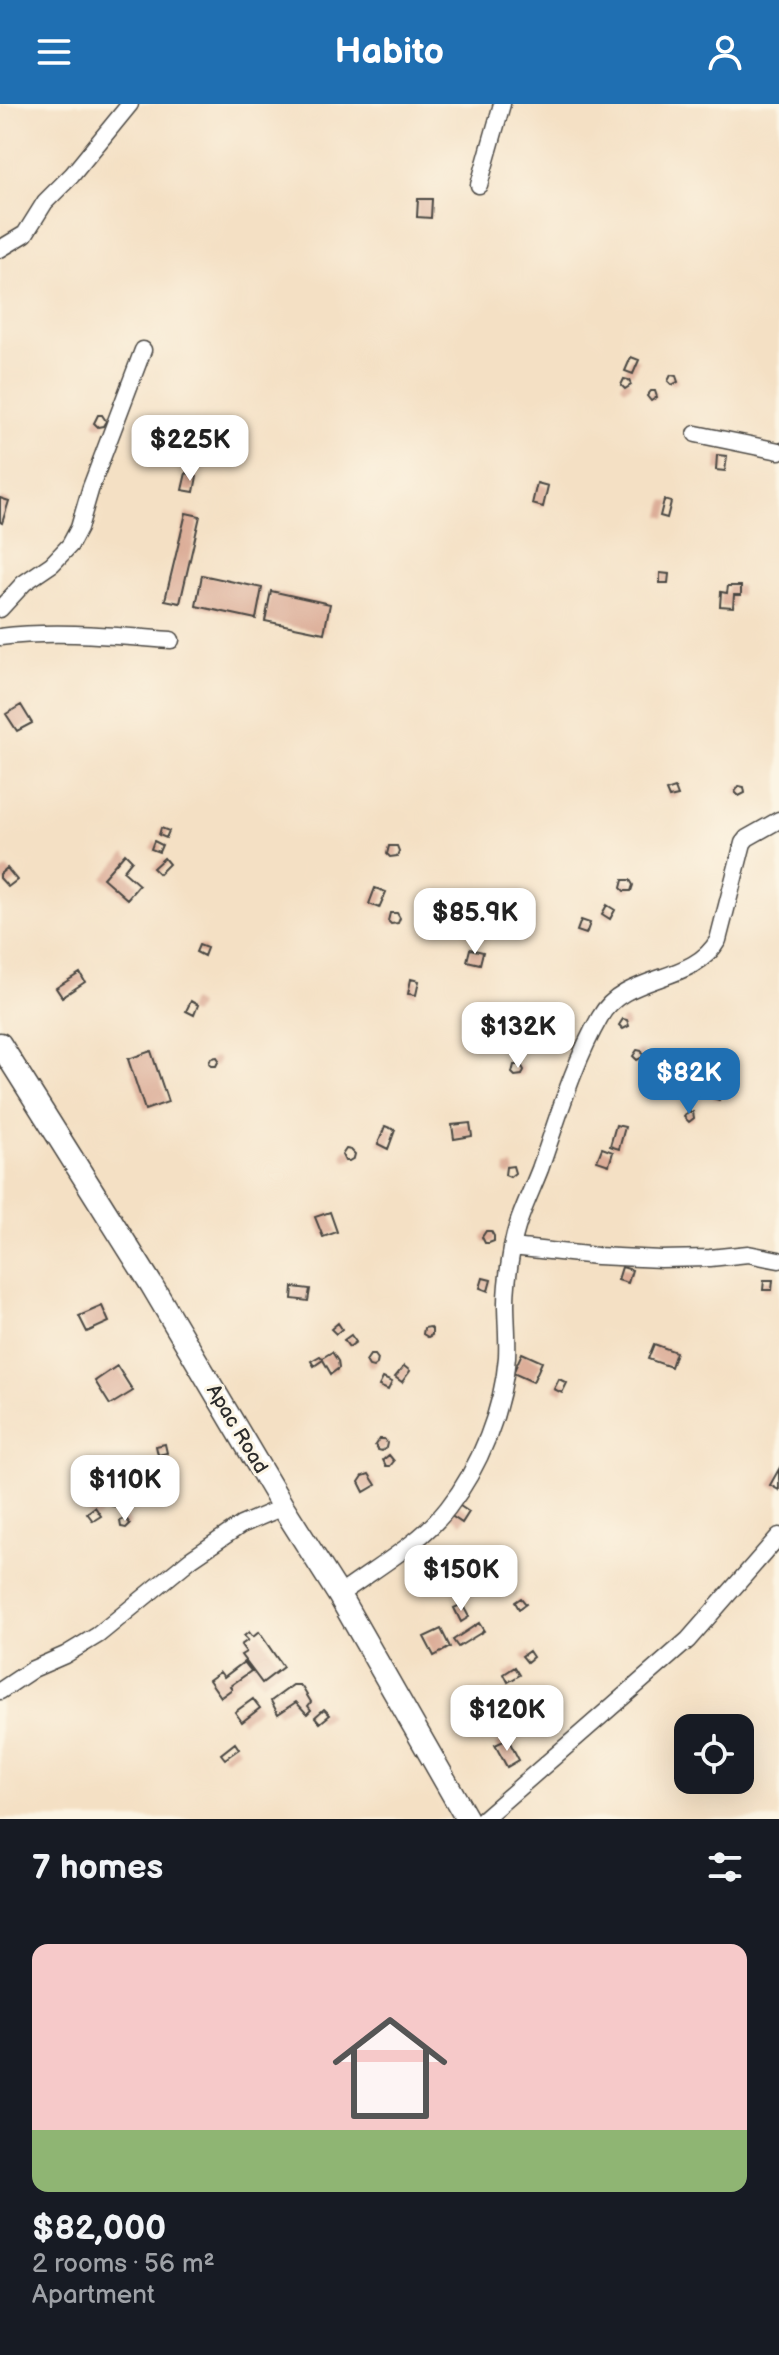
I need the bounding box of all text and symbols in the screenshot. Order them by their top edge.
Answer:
icon: menu [32,30,76,74]
icon: person [703,30,747,74]
text: Habito [335,31,444,74]
pin: $225K [134,415,246,483]
text: $225K [150,425,230,456]
pin: $85.9K [410,888,540,956]
text: $85.9K [432,898,518,929]
pin: $132K [462,1002,574,1070]
text: $132K [480,1012,556,1043]
pin: $82K [642,1048,736,1116]
text: $82K [656,1058,722,1089]
street label: Apac Road [201,1380,273,1478]
pin: $110K [69,1455,181,1523]
text: $110K [89,1465,161,1496]
pin: $150K [405,1545,517,1613]
text: $150K [423,1555,499,1586]
pin: $120K [451,1685,563,1753]
text: $120K [468,1695,546,1726]
map controls [674,1714,754,1794]
button: locate [674,1714,754,1794]
icon: filters [703,1845,747,1889]
text: 7 homes [32,1847,163,1888]
icon: home [318,1996,462,2140]
text: $82,000 [32,2208,166,2249]
text: 2 rooms · 56 m² [32,2249,215,2280]
text: Apartment [32,2280,155,2311]

